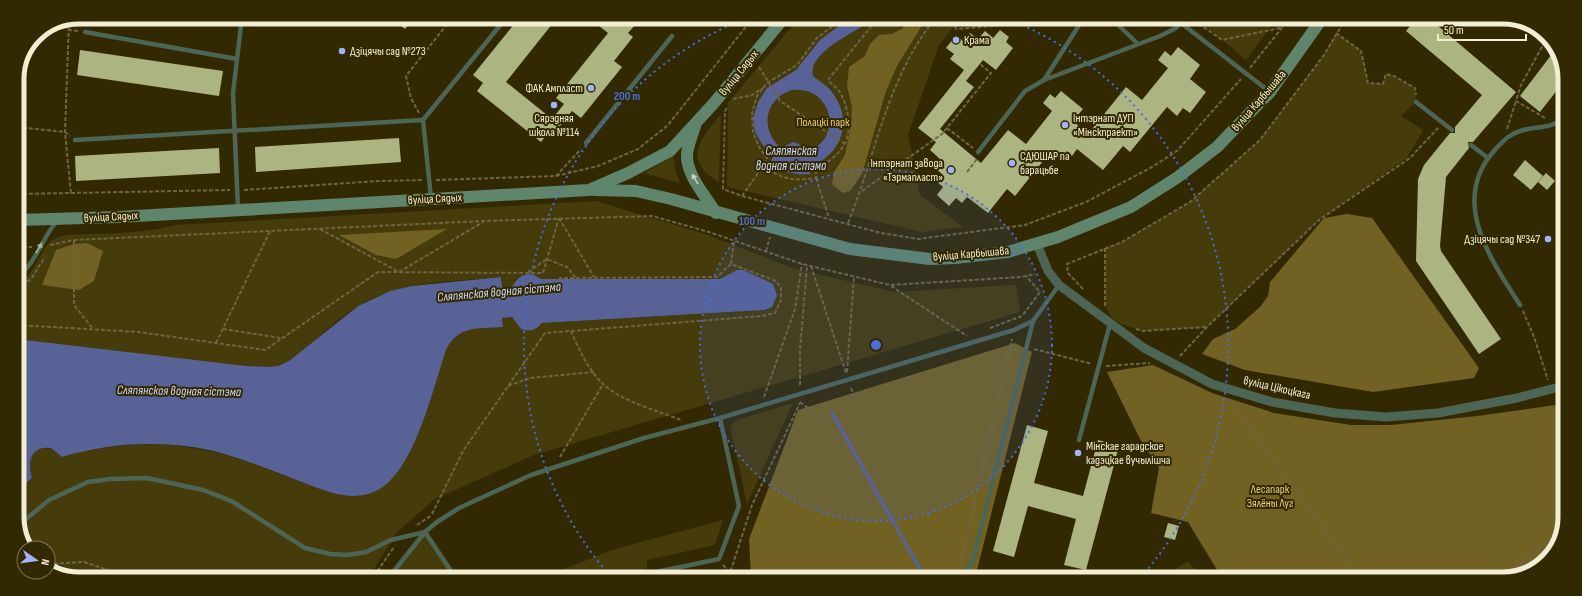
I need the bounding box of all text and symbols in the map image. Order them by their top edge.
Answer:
scale bar [1438,16,1526,42]
text: 50 m [1444,23,1464,38]
place label: Крама [964,33,990,48]
marker: Крама [951,35,961,45]
place label: Дзіцячы сад №273 [350,44,426,59]
marker: Дзіцячы сад №273 [337,46,347,56]
street label: вуліца Сядых [716,47,762,99]
street label: вуліца Карбышава [1228,67,1290,135]
place label: ФАК Ампласт [525,81,583,96]
marker: ФАК Ампласт [586,83,596,93]
text: 200 m [614,89,640,104]
marker: Сярэдняя школа №114 [549,100,559,110]
place label: Сярэдняя школа №114 [529,111,579,140]
place label: Інтэрнат ДУП «Мінскпраект» [1073,111,1138,140]
park label: Полацкі парк [796,115,850,130]
marker: Інтэрнат ДУП «Мінскпраект» [1060,120,1070,130]
water label: Сляпянская водная сістэма [756,143,827,174]
place label: СДЮШАР па барацьбе [1020,149,1070,178]
place label: Інтэрнат завода «Тэрмапласт» [870,156,943,185]
marker: СДЮШАР па барацьбе [1007,158,1017,168]
marker: Інтэрнат завода «Тэрмапласт» [946,165,956,175]
one-way arrow [692,173,699,185]
street label: вуліца Сядых [407,190,463,208]
street label: вуліца Сядых [83,208,139,226]
text: 100 m [739,214,765,229]
place label: Дзіцячы сад №347 [1464,232,1540,247]
marker: Дзіцячы сад №347 [1543,234,1553,244]
one-way arrow [35,242,42,254]
street label: вуліца Карбышава [932,243,1010,265]
water label: Сляпянская водная сістэма [436,279,562,305]
centre of rings [869,338,883,352]
street label: вуліца Цікоцкага [1242,373,1312,403]
water label: Сляпянская водная сістэма [117,382,242,400]
place label: Мінскае гарадское кадэцкае вучылішча [1086,439,1171,468]
marker: Мінскае гарадское кадэцкае вучылішча [1073,448,1083,458]
park label: Лесапарк Зялёны Луг [1247,482,1293,511]
north arrow [16,540,56,580]
text: N [38,558,52,567]

